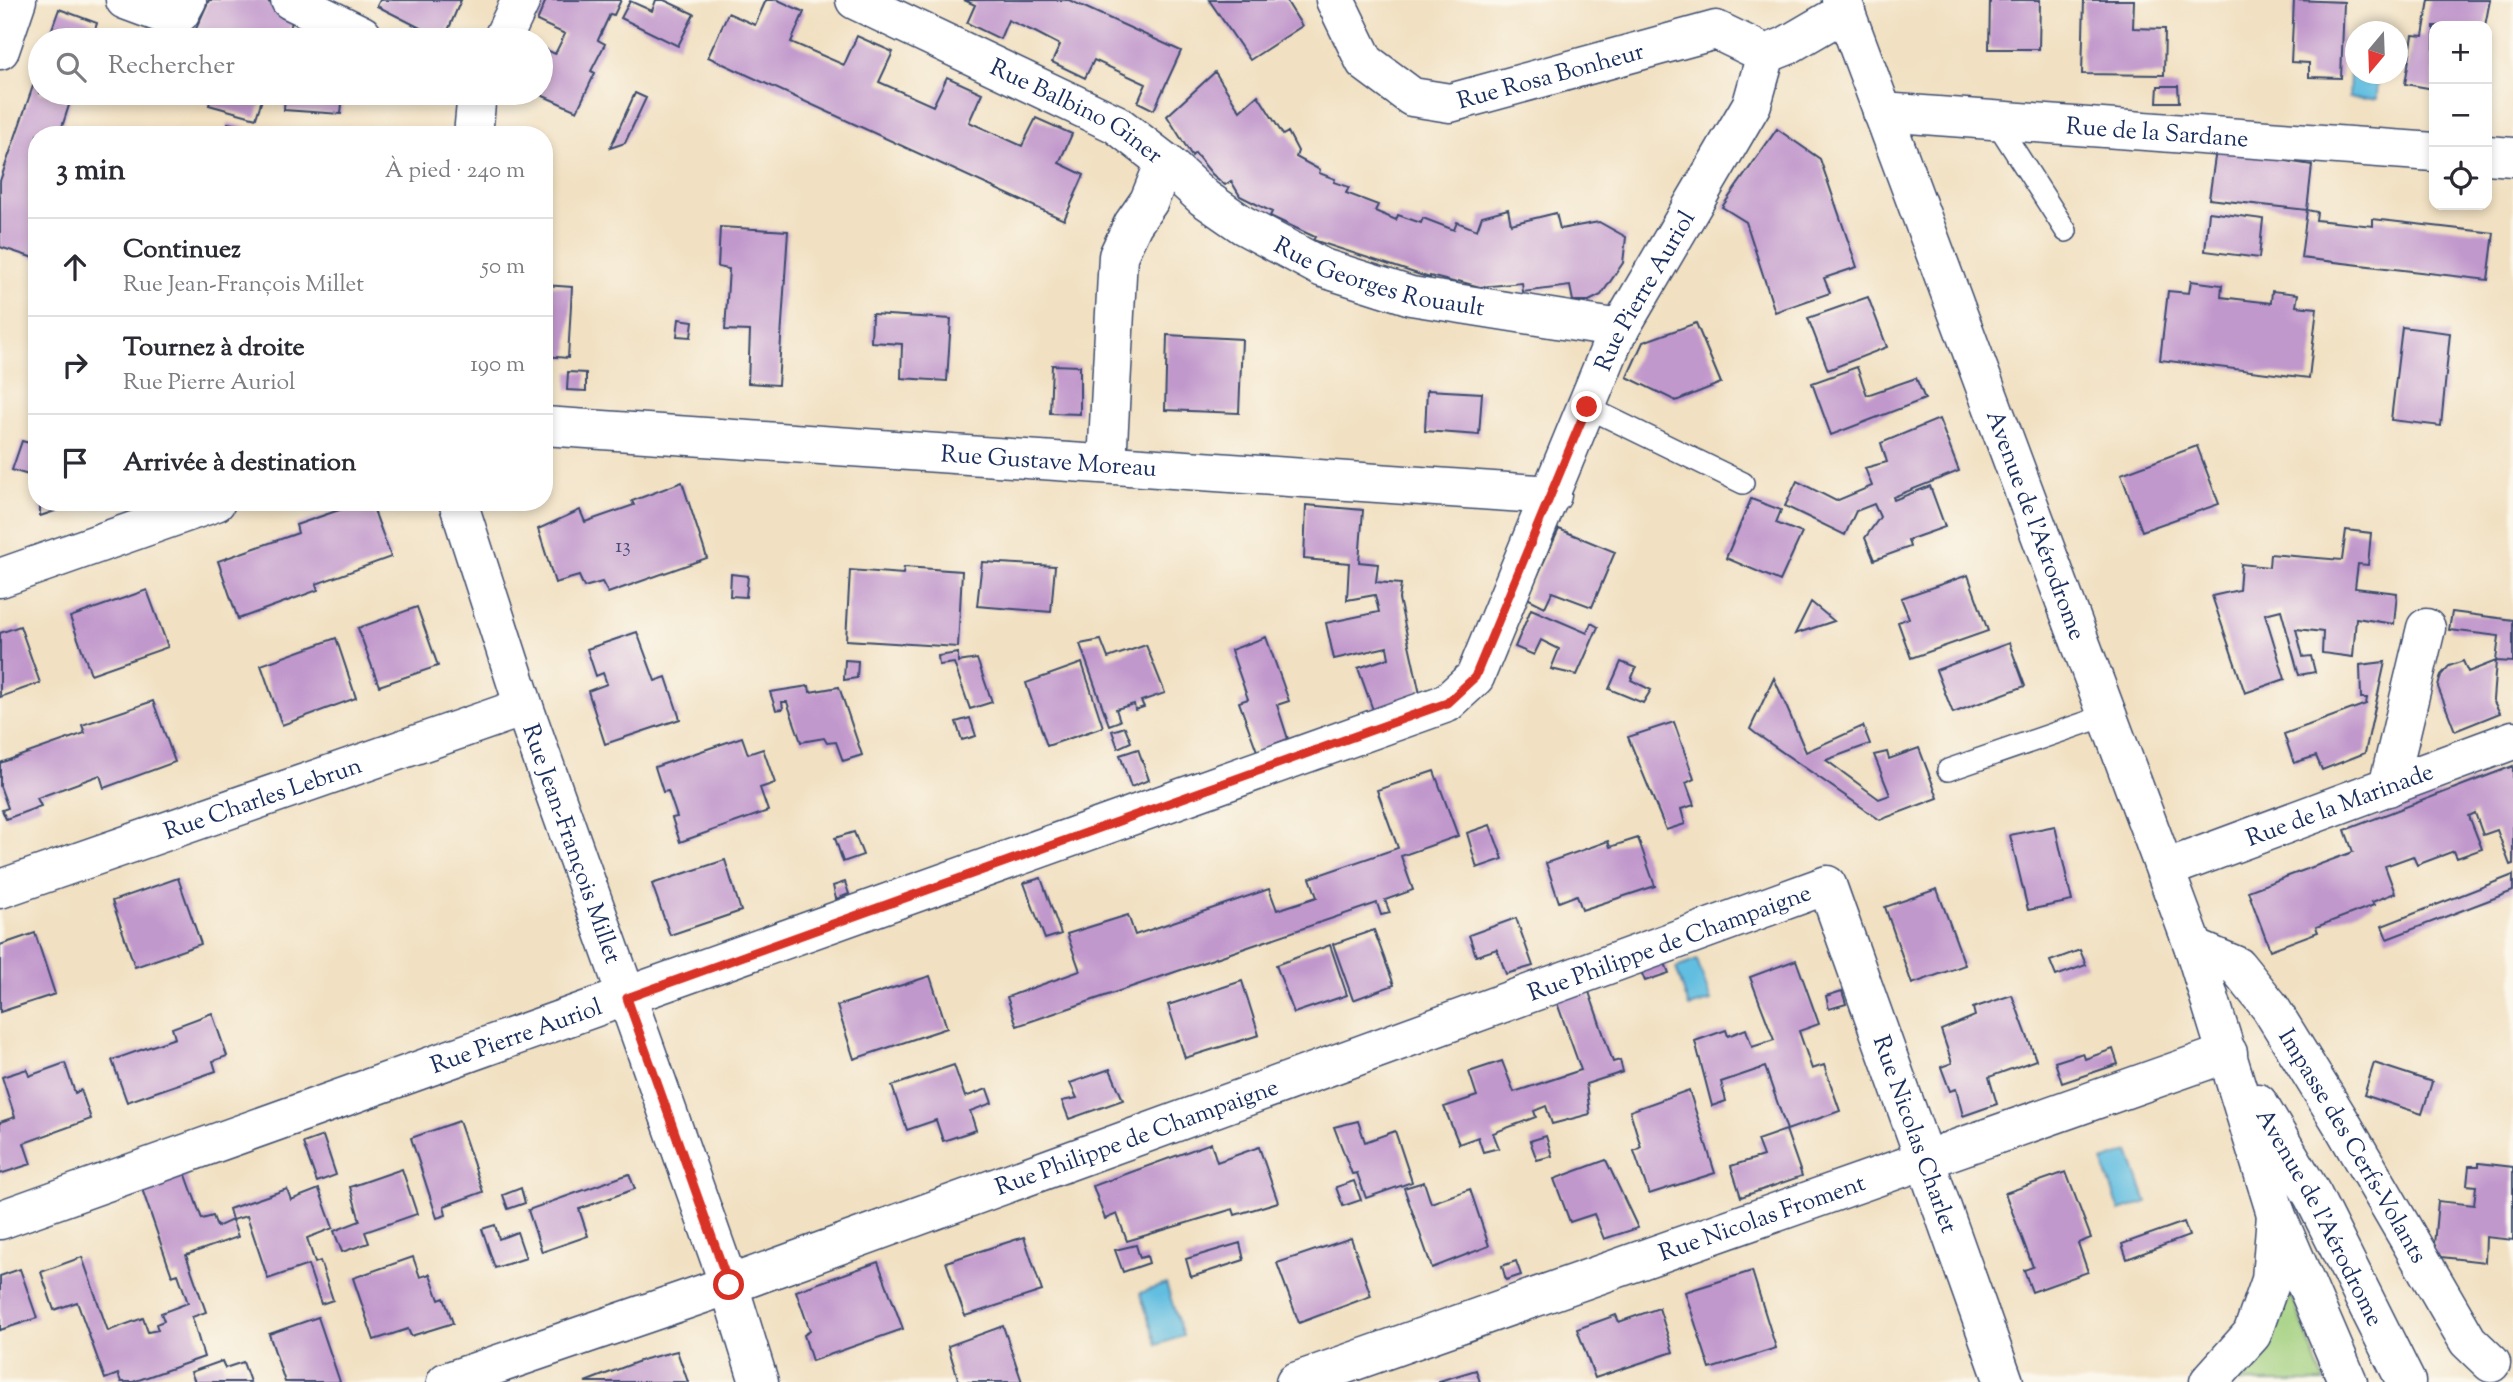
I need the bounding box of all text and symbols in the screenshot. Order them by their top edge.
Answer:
north arrow [2345,21,2408,84]
map controls [2429,21,2492,210]
button: + [2429,21,2492,84]
search box [28,28,553,105]
street label: Rue Rosa Bonheur [1454,36,1648,119]
icon: search [52,48,90,86]
text: Rechercher [108,48,235,85]
street label: Rue Balbino Giner [984,52,1169,173]
button: − [2429,84,2492,147]
street label: Rue de la Sardane [2065,110,2250,158]
button: locate [2429,147,2492,210]
text: 3 min [56,150,126,193]
text: À pied · 240 m [385,155,525,188]
street label: Rue Pierre Auriol [1587,205,1705,377]
street label: Rue Georges Rouault [1267,230,1487,326]
text: Continuez [123,232,241,269]
icon: ahead [56,248,94,286]
text: 50 m [481,251,525,284]
text: Rue Jean-François Millet [123,269,364,302]
text: Tournez à droite [123,330,305,367]
icon: right [56,346,94,384]
text: 190 m [470,349,525,382]
text: Rue Pierre Auriol [123,367,295,400]
route end [1571,391,1602,422]
street label: Avenue de l'Aérodrome [1976,406,2093,645]
street label: Rue Gustave Moreau [940,438,1158,487]
icon: arrive [56,444,94,482]
text: Arrivée à destination [123,445,356,482]
house number: 13 [615,532,631,562]
street label: Rue Jean-François Millet [512,720,629,968]
street label: Rue Charles Lebrun [160,750,367,850]
street label: Rue de la Marinade [2242,756,2439,856]
street label: Rue Philippe de Champaigne [1524,877,1816,1011]
street label: Rue Pierre Auriol [426,991,607,1084]
street label: Impasse des Cerfs-Volants [2269,1023,2434,1270]
street label: Rue Nicolas Charlet [1863,1031,1965,1238]
street label: Rue Philippe de Champaigne [991,1071,1284,1206]
street label: Avenue de l'Aérodrome [2246,1103,2391,1333]
street label: Rue Nicolas Froment [1655,1167,1870,1271]
route start [713,1269,744,1300]

